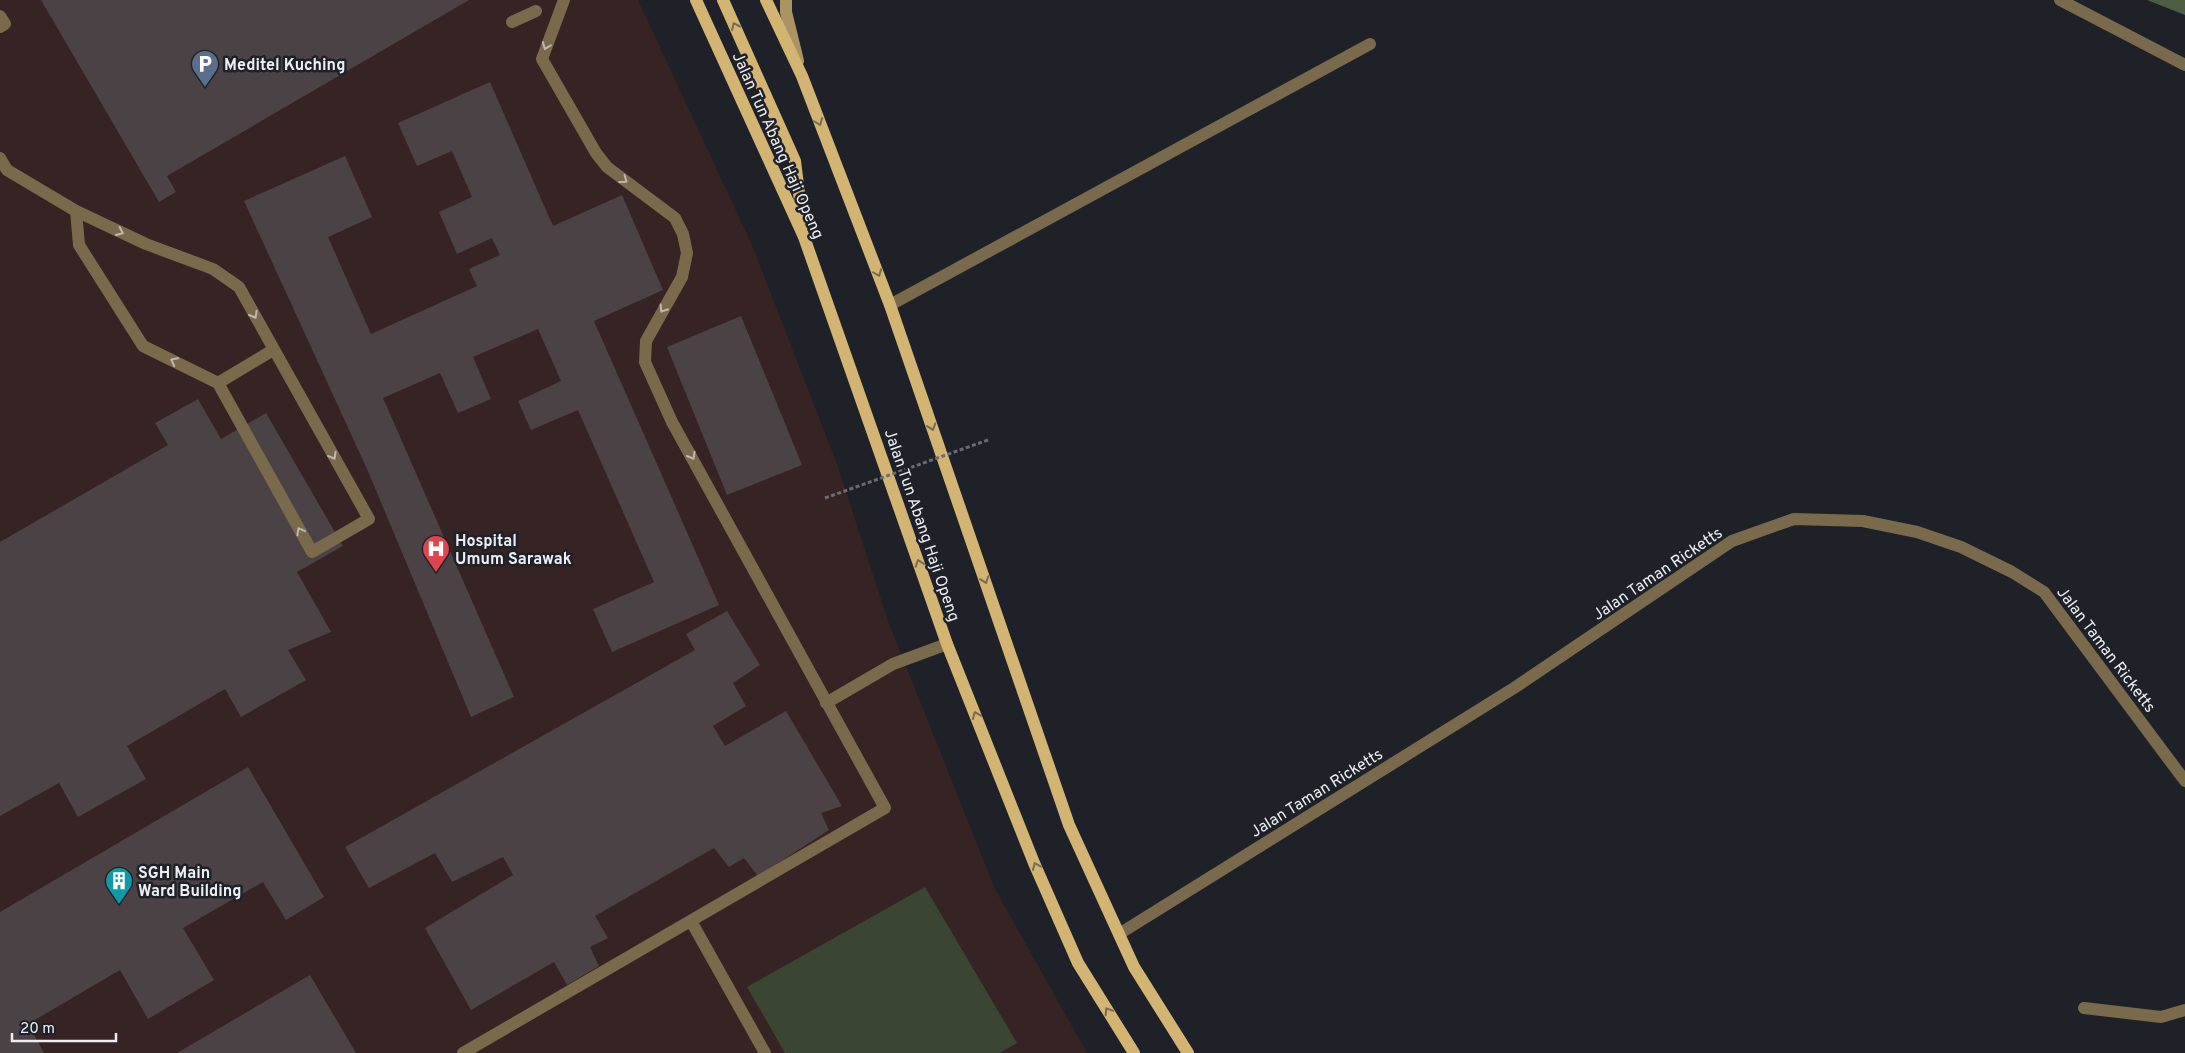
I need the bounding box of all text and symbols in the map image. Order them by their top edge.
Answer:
one-way arrow [731,22,742,31]
one-way arrow [542,41,552,49]
parking icon: Meditel Kuching [190,49,220,88]
street label: Jalan Tun Abang Haji Openg [727,49,827,242]
place label: Meditel Kuching [224,56,345,76]
one-way arrow [813,117,823,126]
one-way arrow [619,174,628,183]
one-way arrow [115,226,124,236]
one-way arrow [872,269,882,277]
one-way arrow [660,304,670,313]
one-way arrow [247,309,257,318]
one-way arrow [170,357,179,367]
one-way arrow [926,422,936,430]
street label: Jalan Tun Abang Haji Openg [879,427,963,625]
one-way arrow [327,451,337,460]
one-way arrow [685,451,695,460]
street label: Jalan Taman Ricketts [1589,524,1727,626]
one-way arrow [297,527,307,536]
place label: Hospital Umum Sarawak [455,532,572,570]
hospital icon: Hospital Umum Sarawak [421,534,451,573]
one-way arrow [915,559,925,568]
one-way arrow [979,576,989,584]
street label: Jalan Taman Ricketts [2052,583,2159,717]
one-way arrow [971,712,981,720]
street label: Jalan Taman Ricketts [1247,745,1387,843]
one-way arrow [1032,862,1042,871]
place label: SGH Main Ward Building [138,864,242,902]
building icon: SGH Main Ward Building [104,866,134,905]
one-way arrow [1105,1008,1115,1017]
scale bar [12,1010,116,1042]
text: 20 m [20,1020,55,1039]

